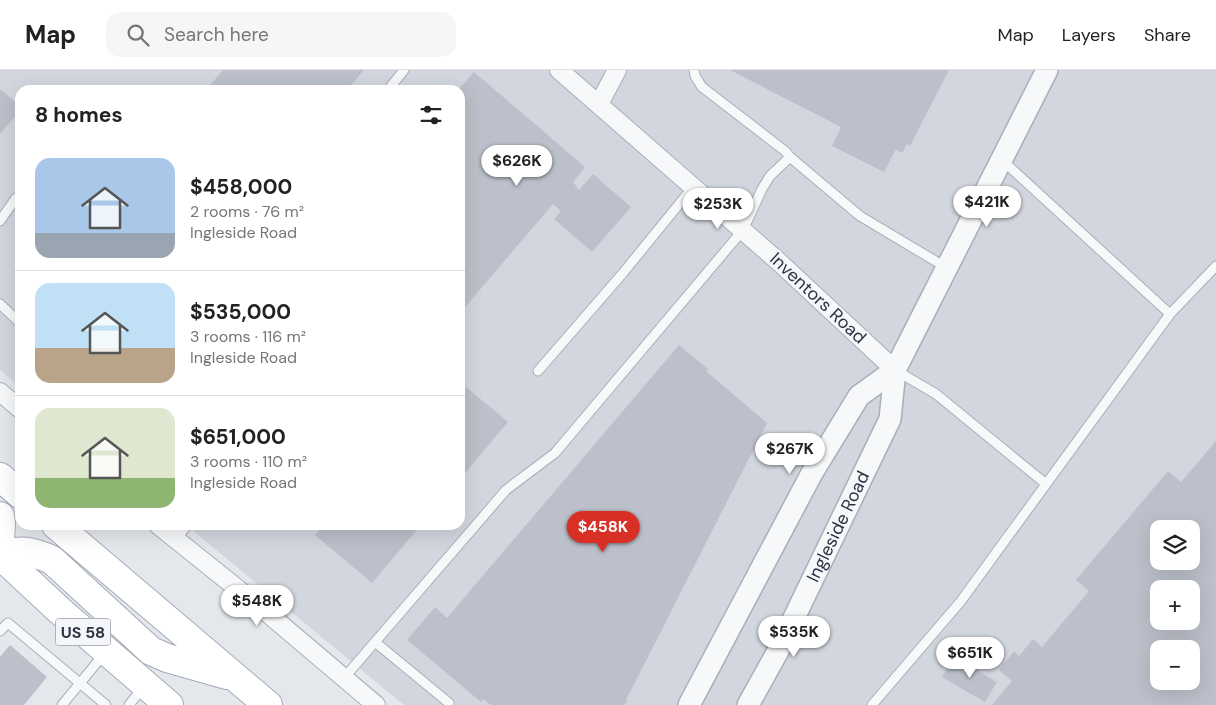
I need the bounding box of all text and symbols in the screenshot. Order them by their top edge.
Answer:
search box [106,12,456,57]
text: Map [25,19,76,50]
icon: search [124,21,152,49]
text: Search here [164,22,269,47]
text: Map [998,23,1034,47]
text: Layers [1062,23,1116,47]
text: Share [1144,23,1191,47]
text: 8 homes [35,101,123,129]
icon: filters [417,101,445,129]
pin: $626K [482,144,552,187]
text: $626K [492,150,542,171]
text: $458,000 [190,173,292,201]
icon: home [75,178,135,238]
pin: $421K [952,186,1022,228]
pin: $253K [683,188,753,230]
text: $421K [964,191,1010,212]
text: $253K [694,193,742,214]
text: 2 rooms · 76 m² [190,201,304,222]
text: Ingleside Road [190,222,297,243]
street label: Inventors Road [765,247,871,349]
text: $535,000 [190,298,291,326]
icon: home [75,303,135,363]
text: 3 rooms · 116 m² [190,326,306,347]
text: Ingleside Road [190,347,297,368]
text: $651,000 [190,423,286,451]
icon: home [75,428,135,488]
pin: $267K [755,432,825,475]
text: $267K [766,438,814,459]
text: 3 rooms · 110 m² [190,451,307,472]
street label: Ingleside Road [801,467,875,586]
text: Ingleside Road [190,472,297,493]
pin: $458K [568,510,638,553]
text: $458K [578,516,628,537]
map controls [1150,520,1200,690]
button: layers [1150,520,1200,570]
button: + [1150,580,1200,630]
pin: $548K [222,584,292,627]
text: $548K [232,590,282,611]
pin: $535K [759,616,829,658]
road number: US 58 [56,618,110,646]
text: $535K [769,621,819,642]
pin: $651K [935,636,1005,679]
button: − [1150,640,1200,690]
text: $651K [947,642,993,663]

